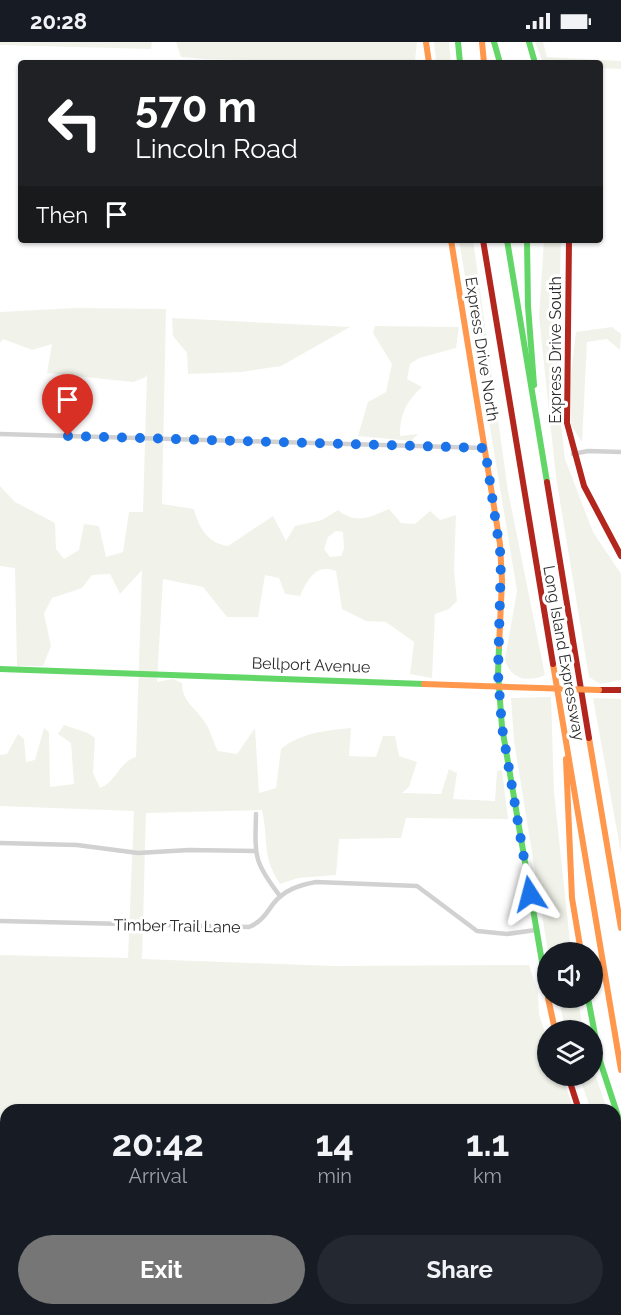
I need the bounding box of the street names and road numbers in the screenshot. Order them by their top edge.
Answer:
street label: Express Drive North [461,275,503,423]
street label: Express Drive South [546,276,565,424]
street label: Long Island Expressway [539,564,589,742]
street label: Bellport Avenue [251,653,371,677]
street label: Timber Trail Lane [113,915,241,937]

